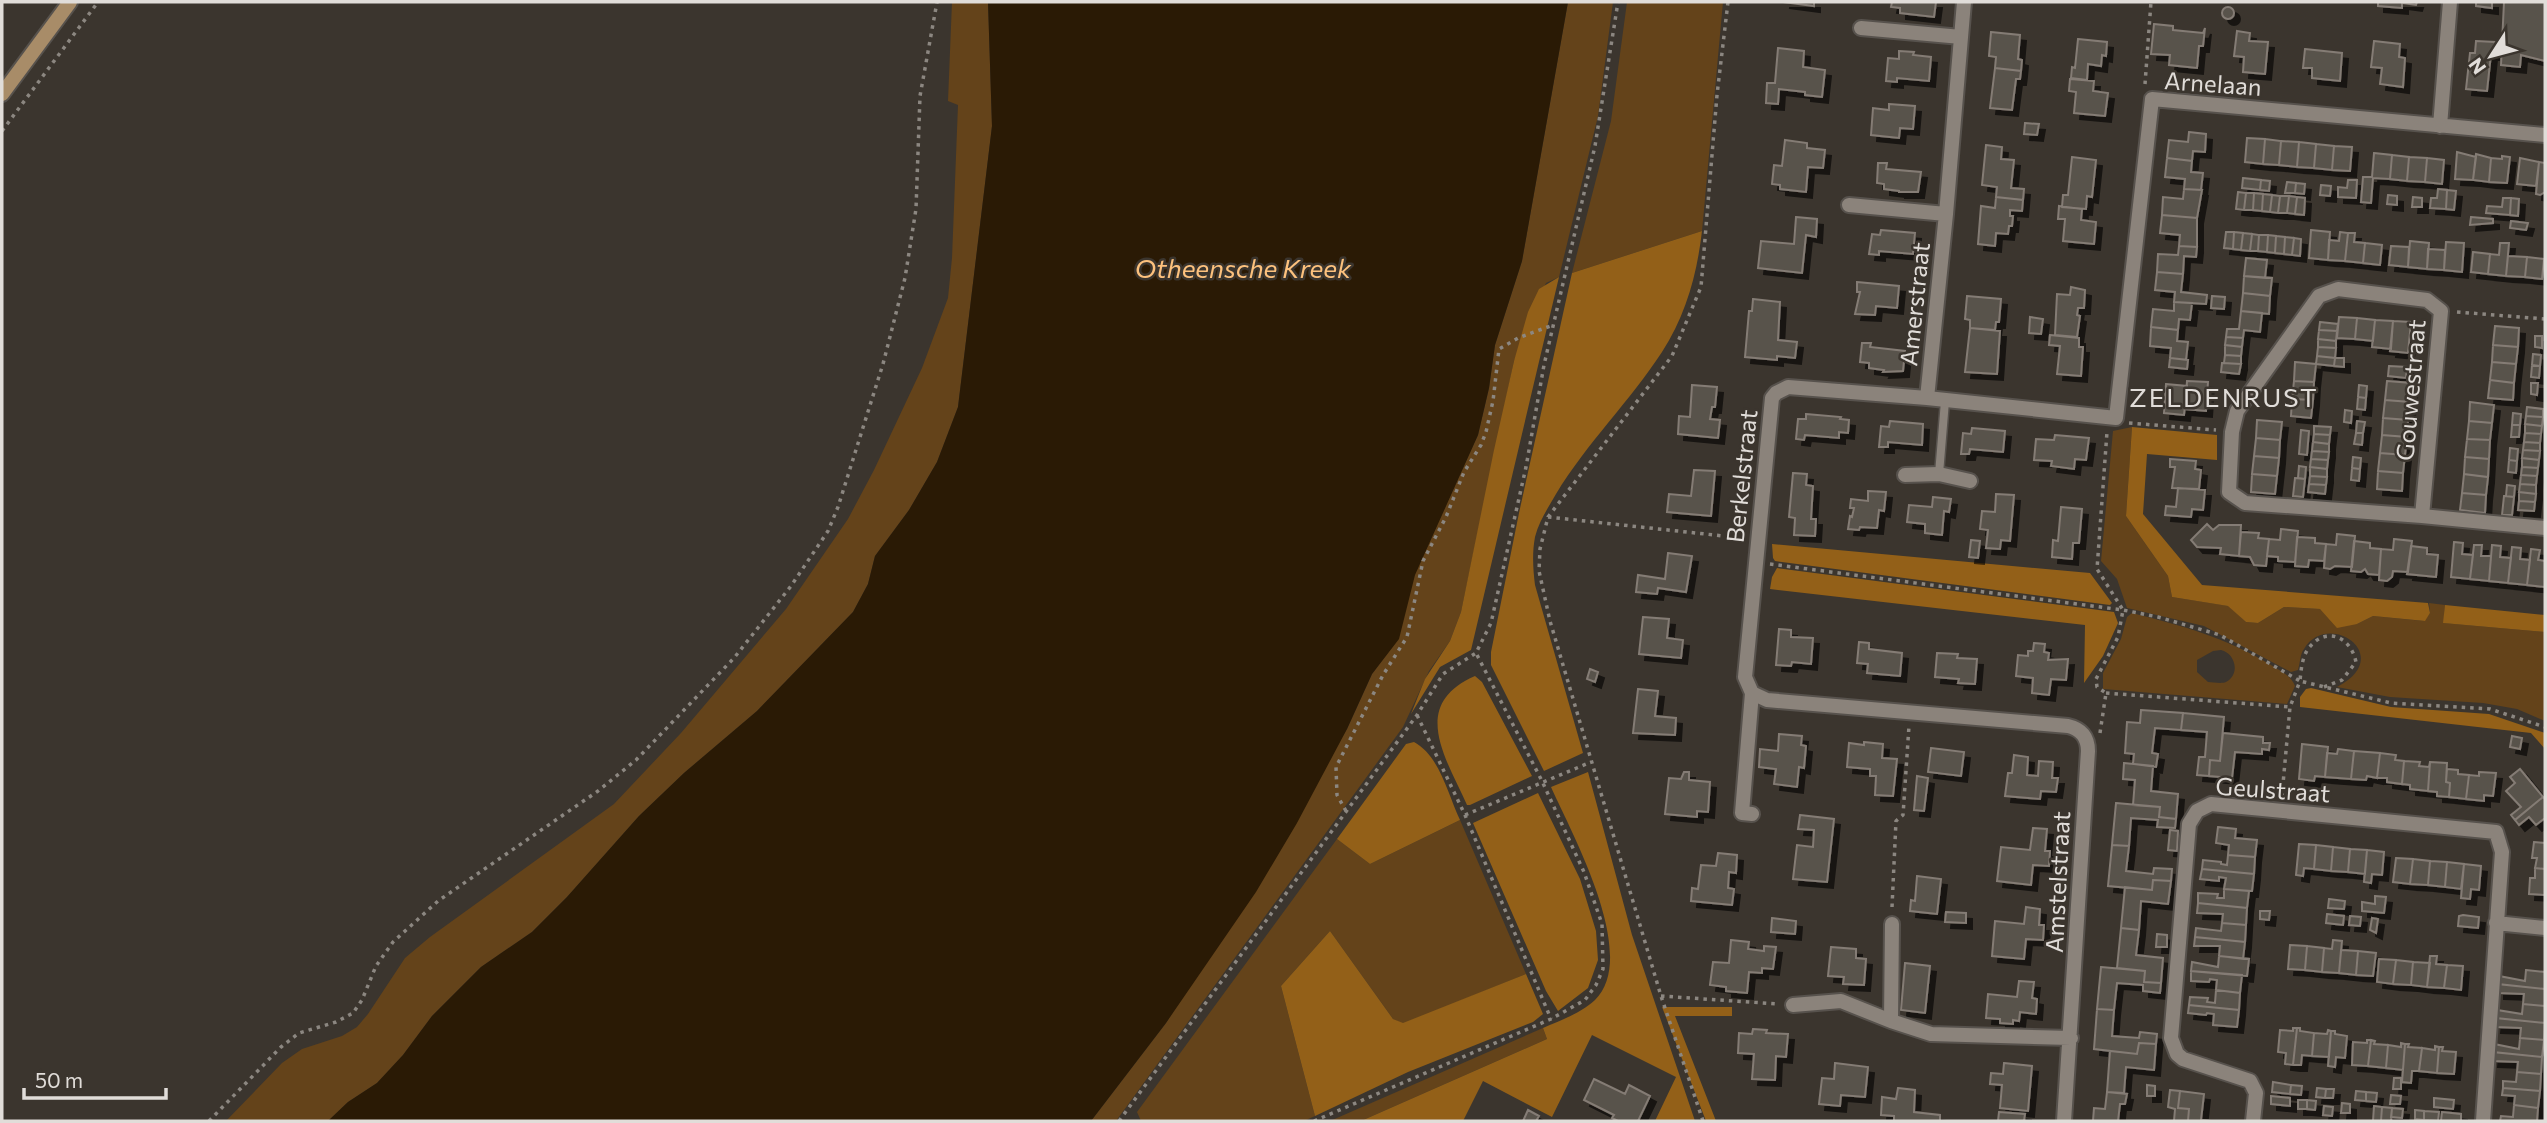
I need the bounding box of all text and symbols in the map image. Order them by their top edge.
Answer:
north arrow [2456,21,2526,91]
text: N [2463,54,2490,79]
street label: Arnelaan [2163,65,2263,101]
street label: Amerstraat [1893,241,1935,367]
water label: Otheensche Kreek [1135,252,1352,283]
street label: Gouwestraat [2389,318,2431,462]
district label: ZELDENRUST [2129,381,2319,412]
street label: Berkelstraat [1720,408,1762,544]
street label: Geulstraat [2215,771,2331,807]
street label: Amstelstraat [2039,810,2075,954]
scale bar [24,1056,166,1100]
text: 50 m [35,1067,83,1092]

